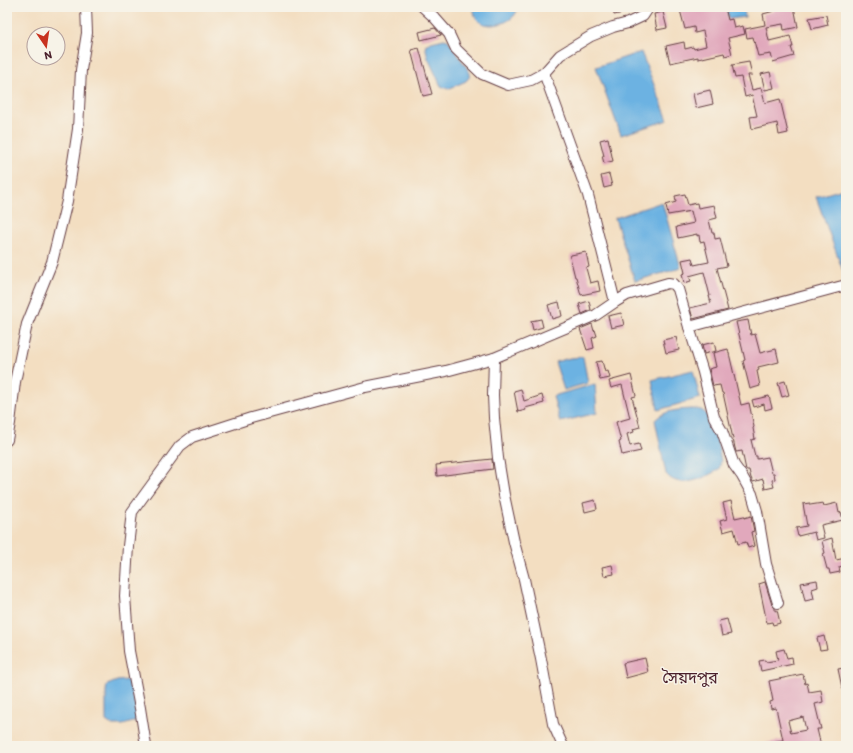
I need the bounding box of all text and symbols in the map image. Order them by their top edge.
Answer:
north arrow [26,26,66,66]
text: N [43,48,53,62]
district label: সৈয়দপুর [661,668,718,687]

